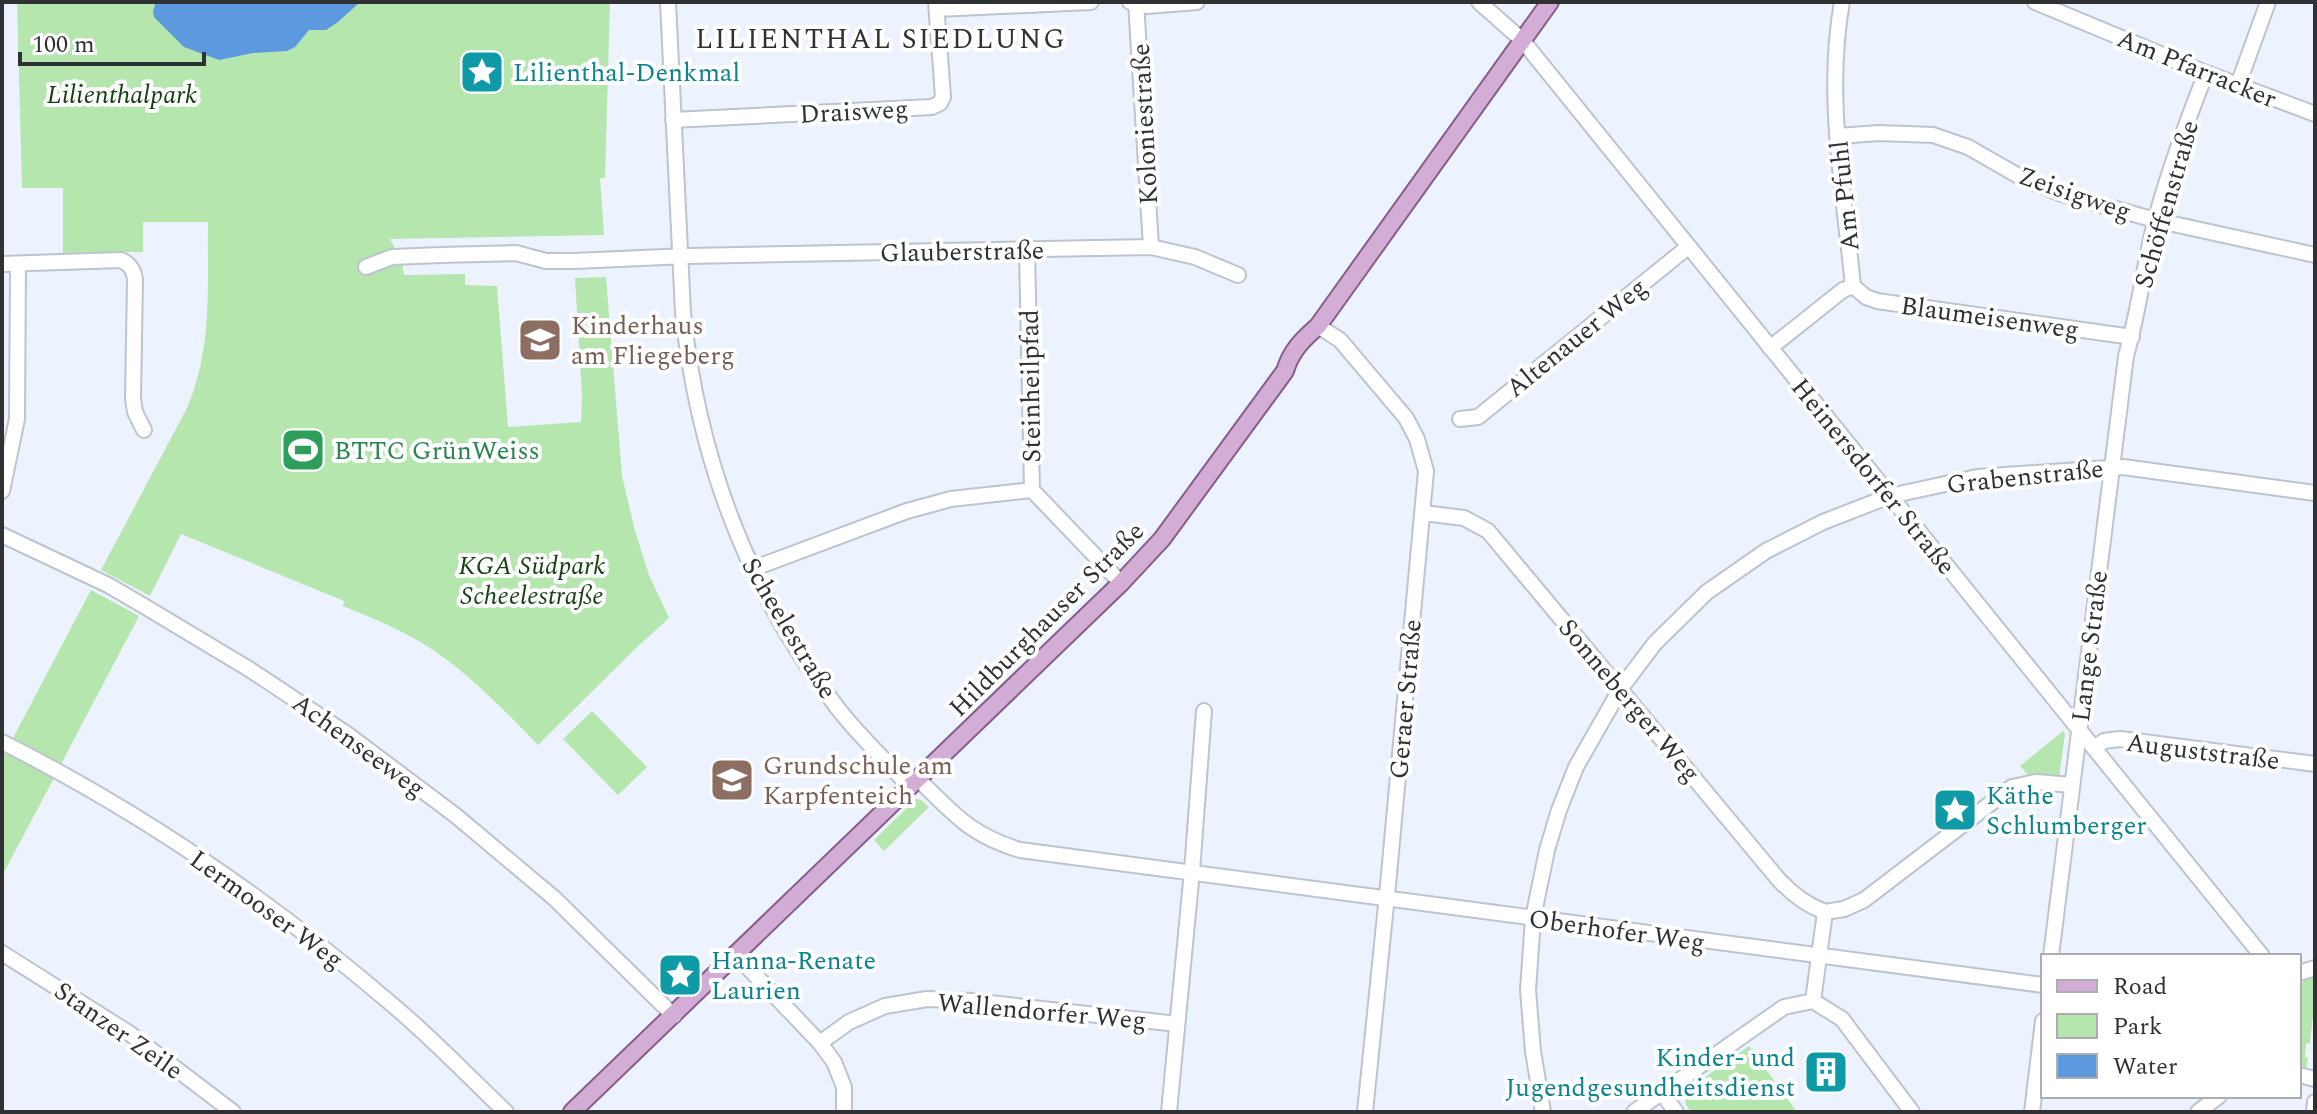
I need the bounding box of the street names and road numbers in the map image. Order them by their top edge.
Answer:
street label: Am Pfarracker [2111,19,2283,119]
street label: Koloniestraße [1121,42,1169,206]
street label: Draisweg [798,89,910,135]
street label: Schöffenstraße [2124,115,2210,293]
street label: Am Pfuhl [1819,139,1871,253]
street label: Zeisigweg [2013,156,2136,232]
street label: Glauberstraße [879,231,1045,273]
street label: Altenauer Weg [1497,268,1656,407]
street label: Blaumeisenweg [1898,286,2082,350]
street label: Steinheilpfad [1010,309,1052,463]
street label: Heinersdorfer Straße [1781,369,1965,584]
street label: Grabenstraße [1945,449,2106,505]
street label: Hildburghauser Straße [940,513,1154,727]
street label: Scheelestraße [731,550,847,707]
street label: Lange Straße [2061,568,2119,724]
street label: Sonneberger Weg [1548,610,1710,792]
street label: Geraer Straße [1379,617,1433,781]
street label: Achenseeweg [283,683,434,808]
street label: Auguststraße [2124,723,2282,781]
street label: Lermooser Weg [181,840,352,980]
street label: Oberhofer Weg [1526,899,1708,963]
street label: Stanzer Zeile [46,971,191,1090]
street label: Wallendorfer Weg [936,983,1148,1041]

